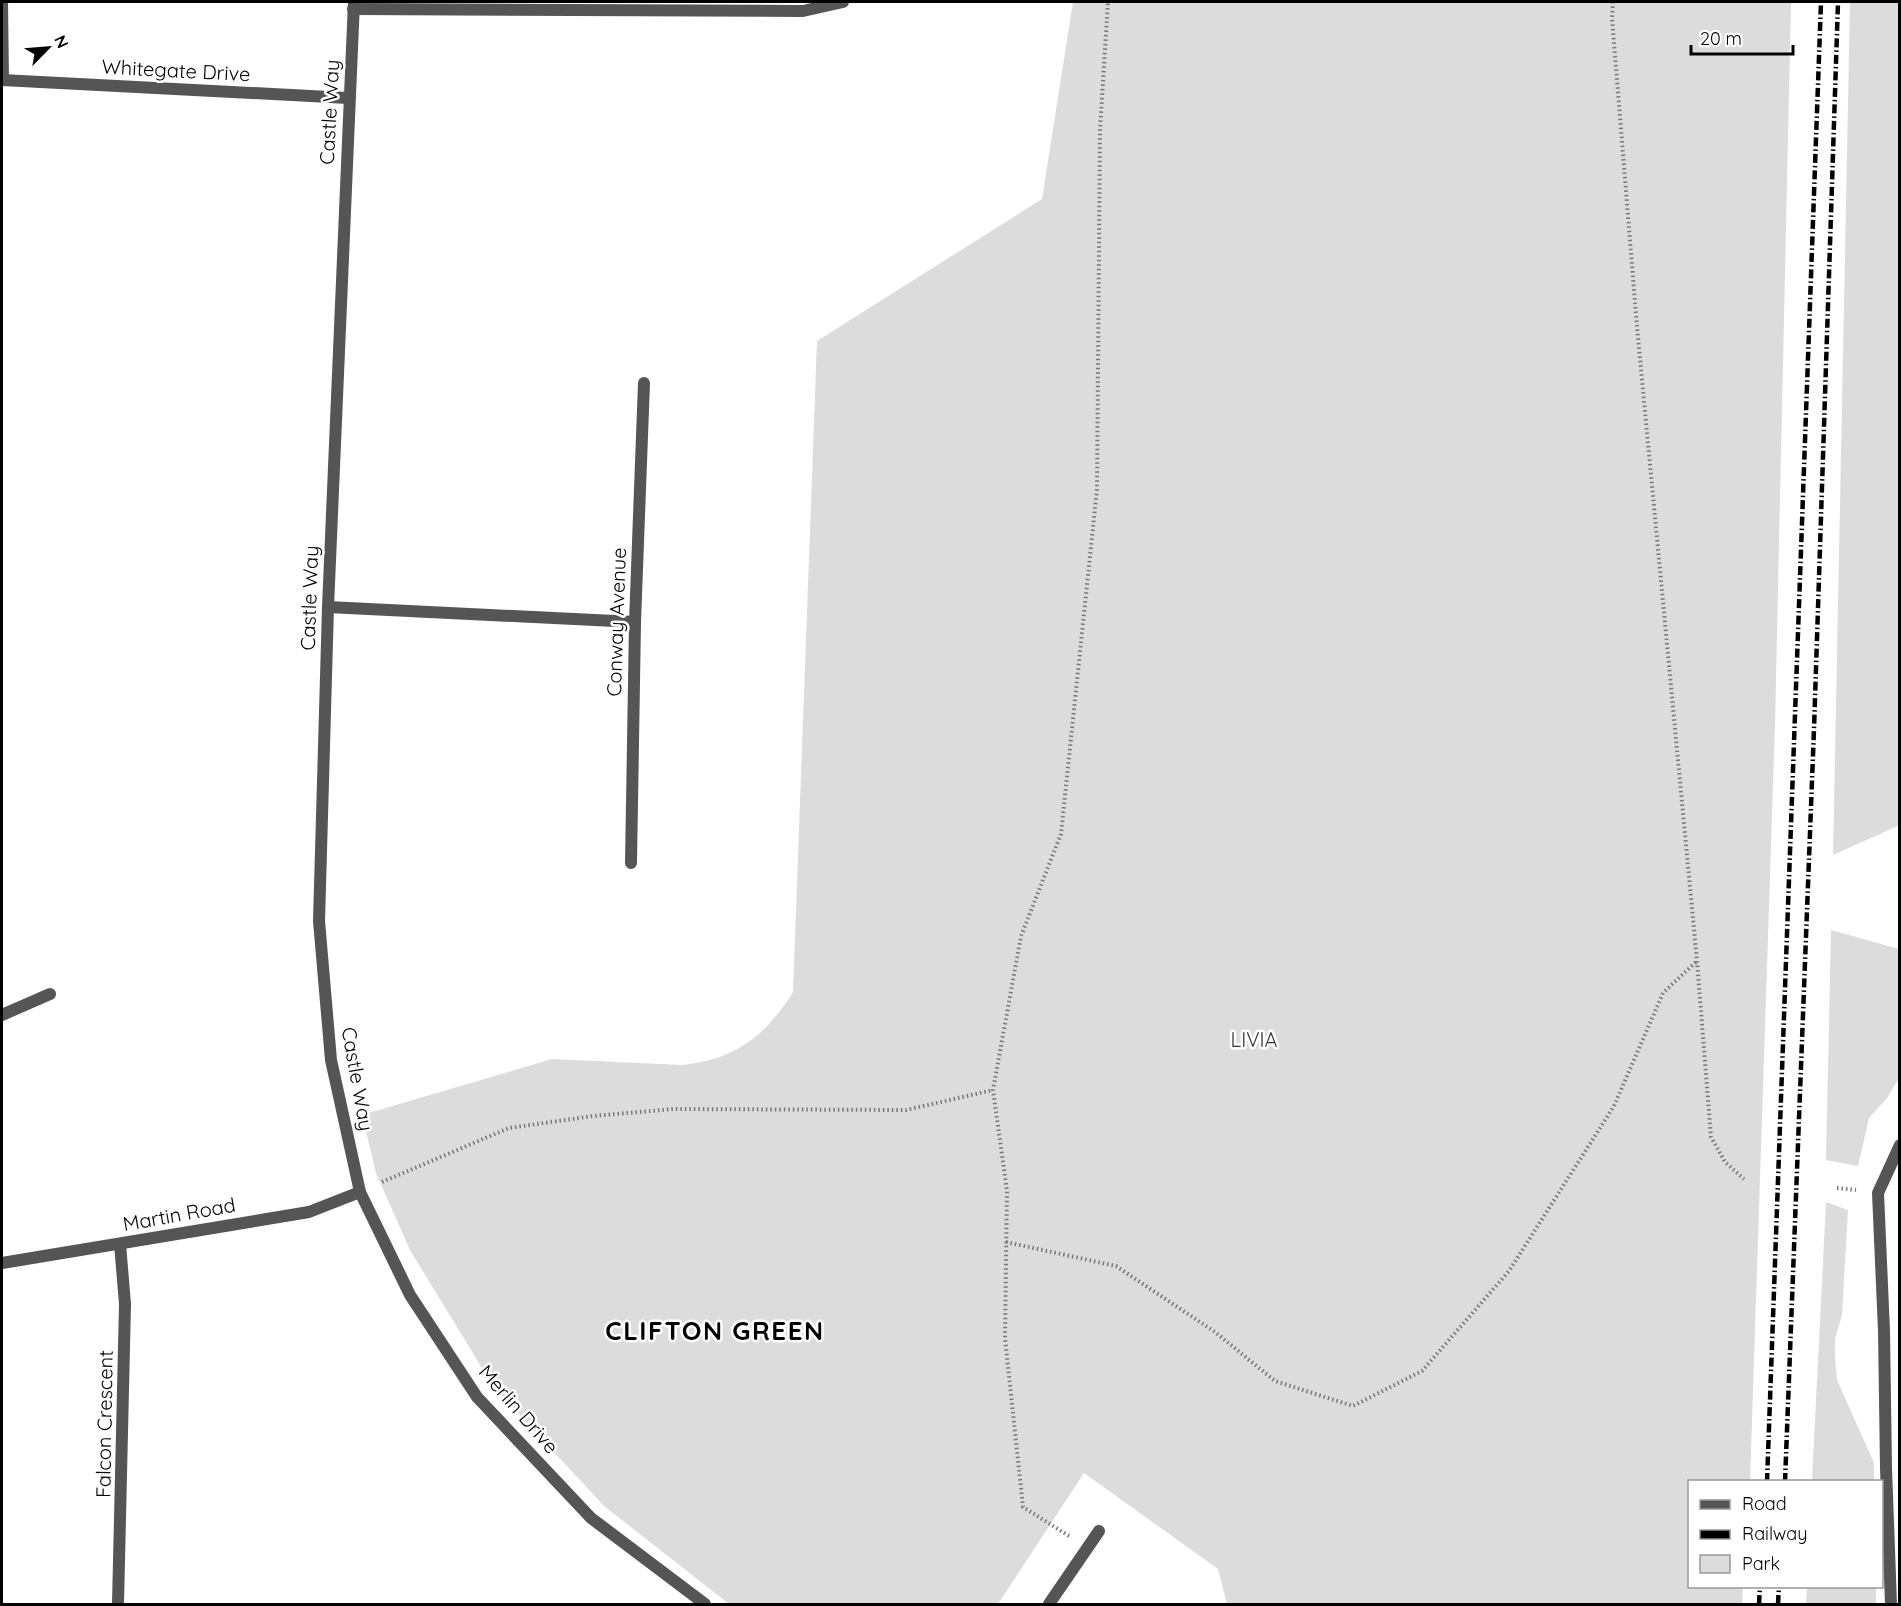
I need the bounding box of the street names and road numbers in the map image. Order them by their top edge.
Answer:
street label: Whitegate Drive [101,54,251,86]
street label: Castle Way [314,59,344,165]
street label: Castle Way [295,545,323,651]
street label: Conway Avenue [601,547,631,697]
street label: Castle Way [337,1025,379,1133]
street label: Martin Road [121,1192,237,1236]
street label: Falcon Crescent [90,1350,118,1498]
street label: Merlin Drive [474,1359,564,1459]

